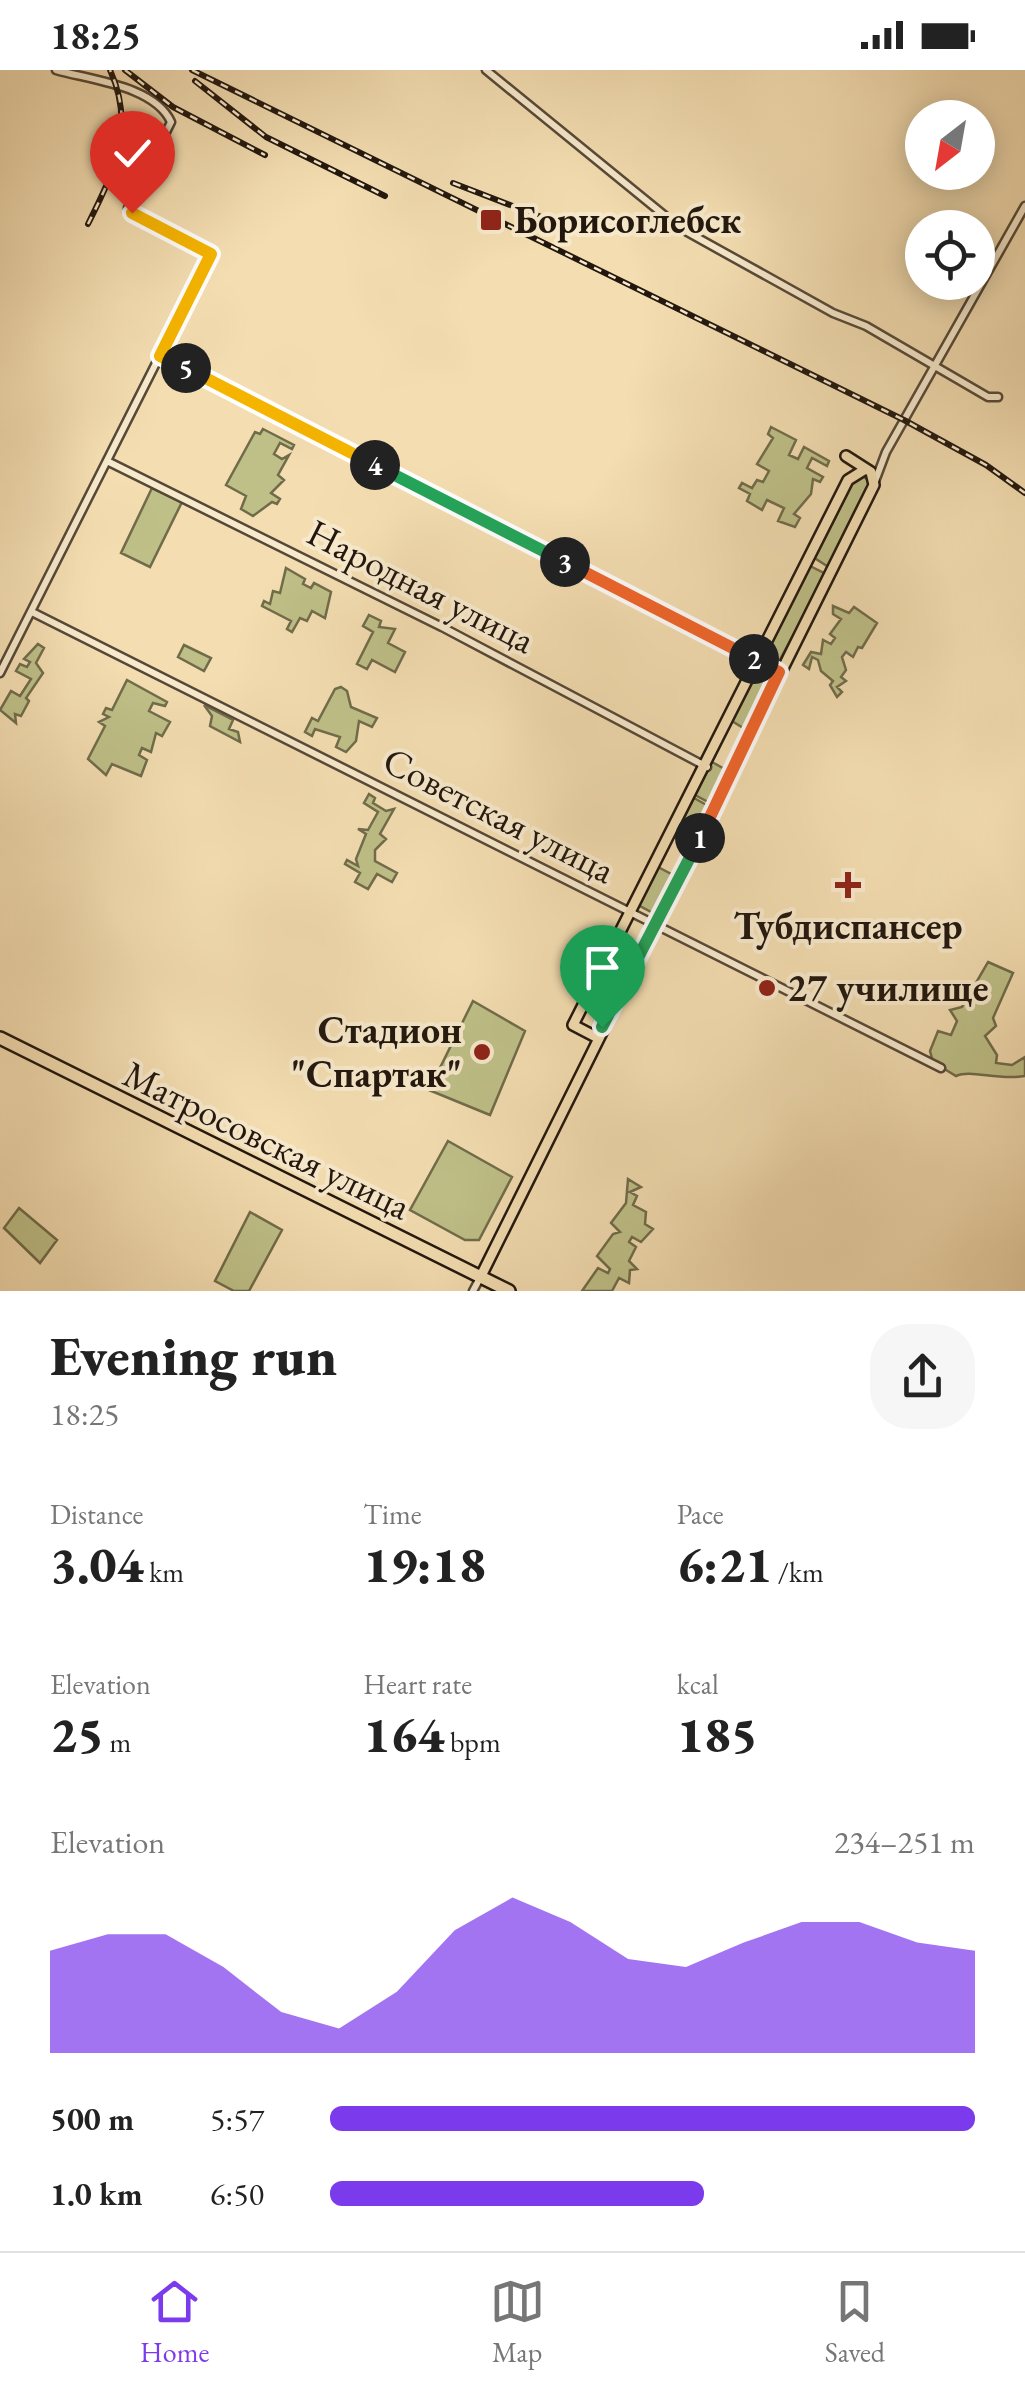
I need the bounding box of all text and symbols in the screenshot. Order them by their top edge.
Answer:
text: 18:25 [50,11,141,60]
north arrow [905,100,995,190]
map controls [905,100,995,300]
pin [90,111,175,214]
icon: check [105,126,160,181]
place label: Борисоглебск [514,195,741,244]
marker: Борисоглебск [478,207,504,233]
button: locate [905,210,995,300]
pin: 5 [161,343,211,393]
text: 5 [179,350,193,386]
pin: 4 [350,440,400,490]
text: 4 [368,447,382,483]
street label: Народная улица [299,507,544,664]
pin: 3 [540,537,590,587]
text: 3 [558,544,572,580]
pin: 2 [729,634,779,684]
text: 2 [747,641,761,677]
street label: Советская улица [375,735,624,894]
pin: 1 [675,813,725,863]
text: 1 [693,820,707,856]
marker: Тубдиспансер [835,872,861,898]
place label: Тубдиспансер [733,901,963,950]
pin [560,925,645,1028]
icon: arrive [575,940,630,995]
place label: 27 училище [787,963,989,1012]
marker: 27 училище [756,977,778,999]
place label: Стадион "Спартак" [291,1005,462,1098]
marker: Стадион "Спартак" [471,1041,493,1063]
street label: Матросовская улица [116,1049,420,1231]
text: Evening run [50,1320,337,1391]
button: share [870,1324,975,1429]
text: 18:25 [50,1393,119,1435]
text: Distance [50,1496,144,1532]
text: Time [363,1496,422,1532]
text: Pace [677,1496,724,1532]
text: 3.04 [50,1532,144,1597]
text: 19:18 [363,1532,486,1597]
text: 6:21 [677,1532,772,1597]
text: km [144,1554,184,1590]
text: /km [772,1554,824,1590]
text: Elevation [50,1666,151,1702]
text: Heart rate [363,1666,472,1702]
text: kcal [677,1666,719,1702]
text: 25 [50,1702,104,1767]
text: 164 [363,1702,444,1767]
text: 185 [677,1702,758,1767]
text: m [104,1724,131,1760]
text: bpm [444,1724,501,1760]
text: Elevation [50,1821,165,1863]
text: 234–251 m [834,1821,975,1863]
text: 500 m [50,2098,134,2140]
text: 5:57 [210,2098,264,2140]
text: 1.0 km [50,2173,143,2215]
text: 6:50 [210,2173,264,2215]
tab: Home [140,2274,209,2370]
tab: Map [490,2274,545,2370]
tab: Saved [825,2274,885,2370]

